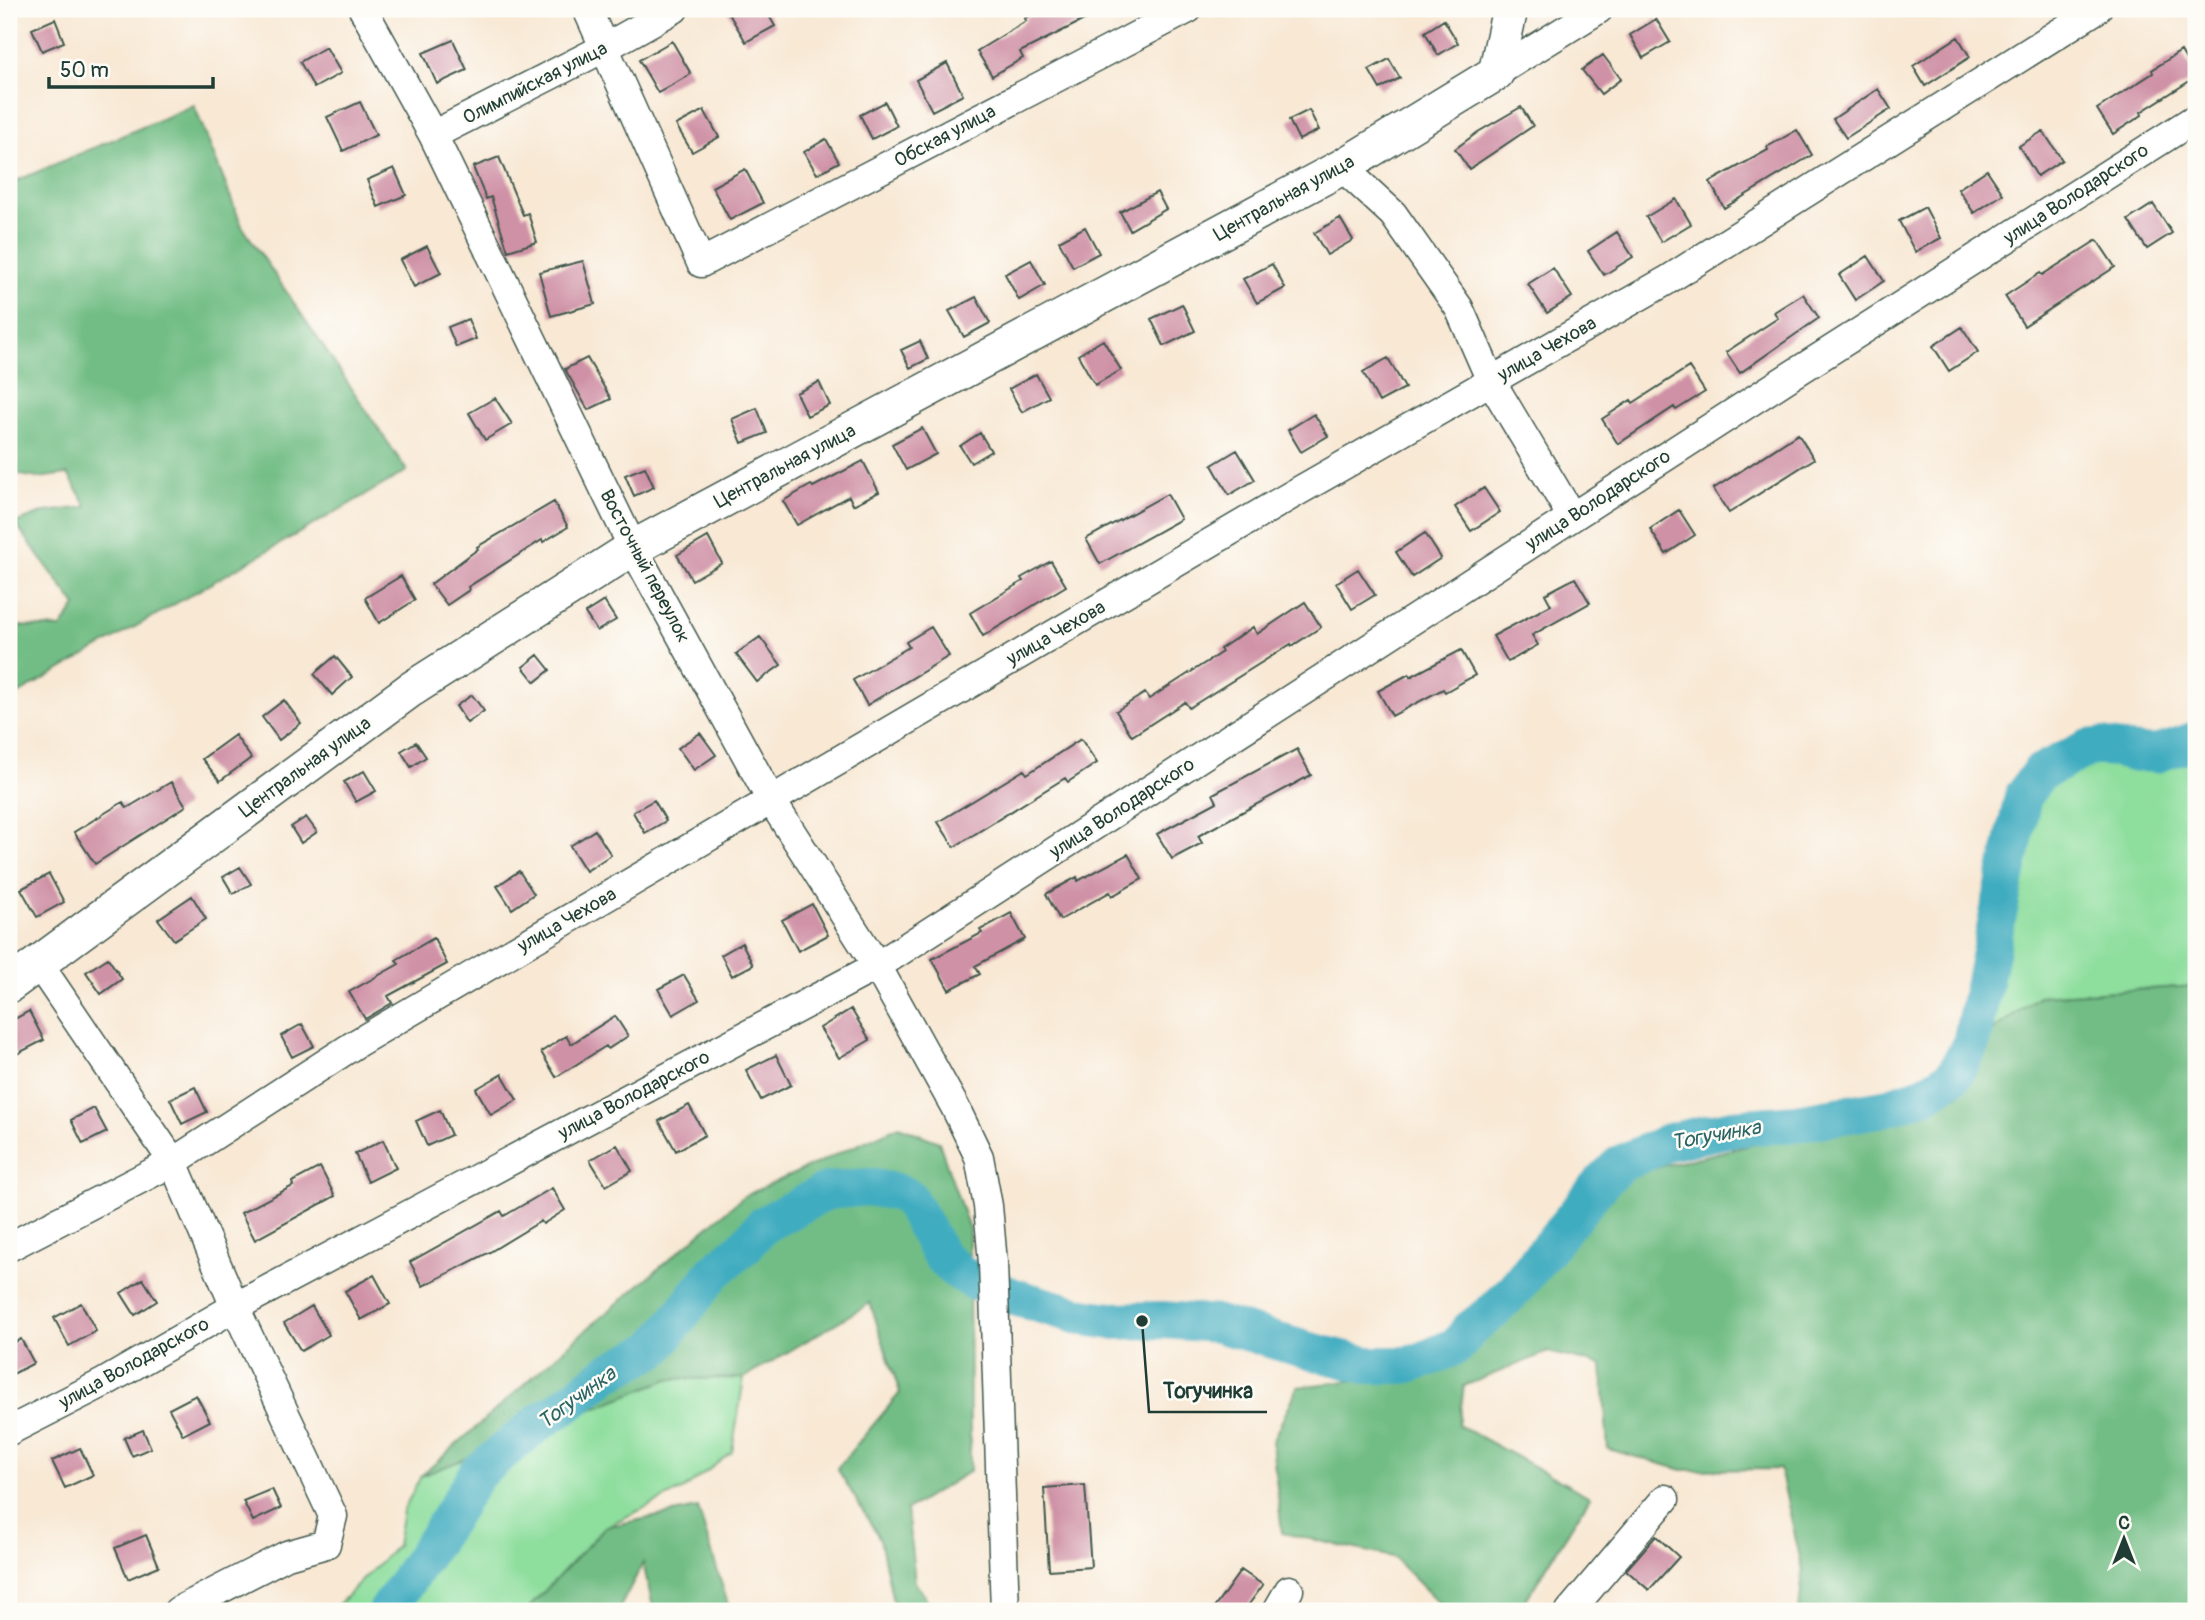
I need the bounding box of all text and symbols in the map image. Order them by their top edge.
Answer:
street label: Олимпийская улица [459,36,611,130]
scale bar [49,46,214,90]
text: 50 m [60,57,109,84]
street label: Обская улица [890,99,1000,173]
street label: улица Володарского [1998,138,2153,250]
street label: Центральная улица [1209,149,1359,247]
street label: улица Чехова [1492,311,1601,387]
street label: Центральная улица [710,418,860,513]
street label: улица Володарского [1520,444,1675,556]
street label: Восточный переулок [595,485,696,647]
street label: улица Чехова [1001,595,1110,671]
street label: Центральная улица [234,711,376,823]
street label: улица Володарского [1044,752,1199,864]
street label: улица Чехова [512,882,621,958]
street label: улица Володарского [553,1045,714,1146]
water label: Тогучинка [1669,1114,1764,1156]
street label: улица Володарского [54,1312,213,1415]
water label: Тогучинка [533,1360,622,1435]
callout: Тогучинка [1149,1370,1267,1412]
text: Тогучинка [1162,1378,1253,1405]
north arrow [2090,1504,2160,1574]
text: С [2118,1511,2130,1535]

